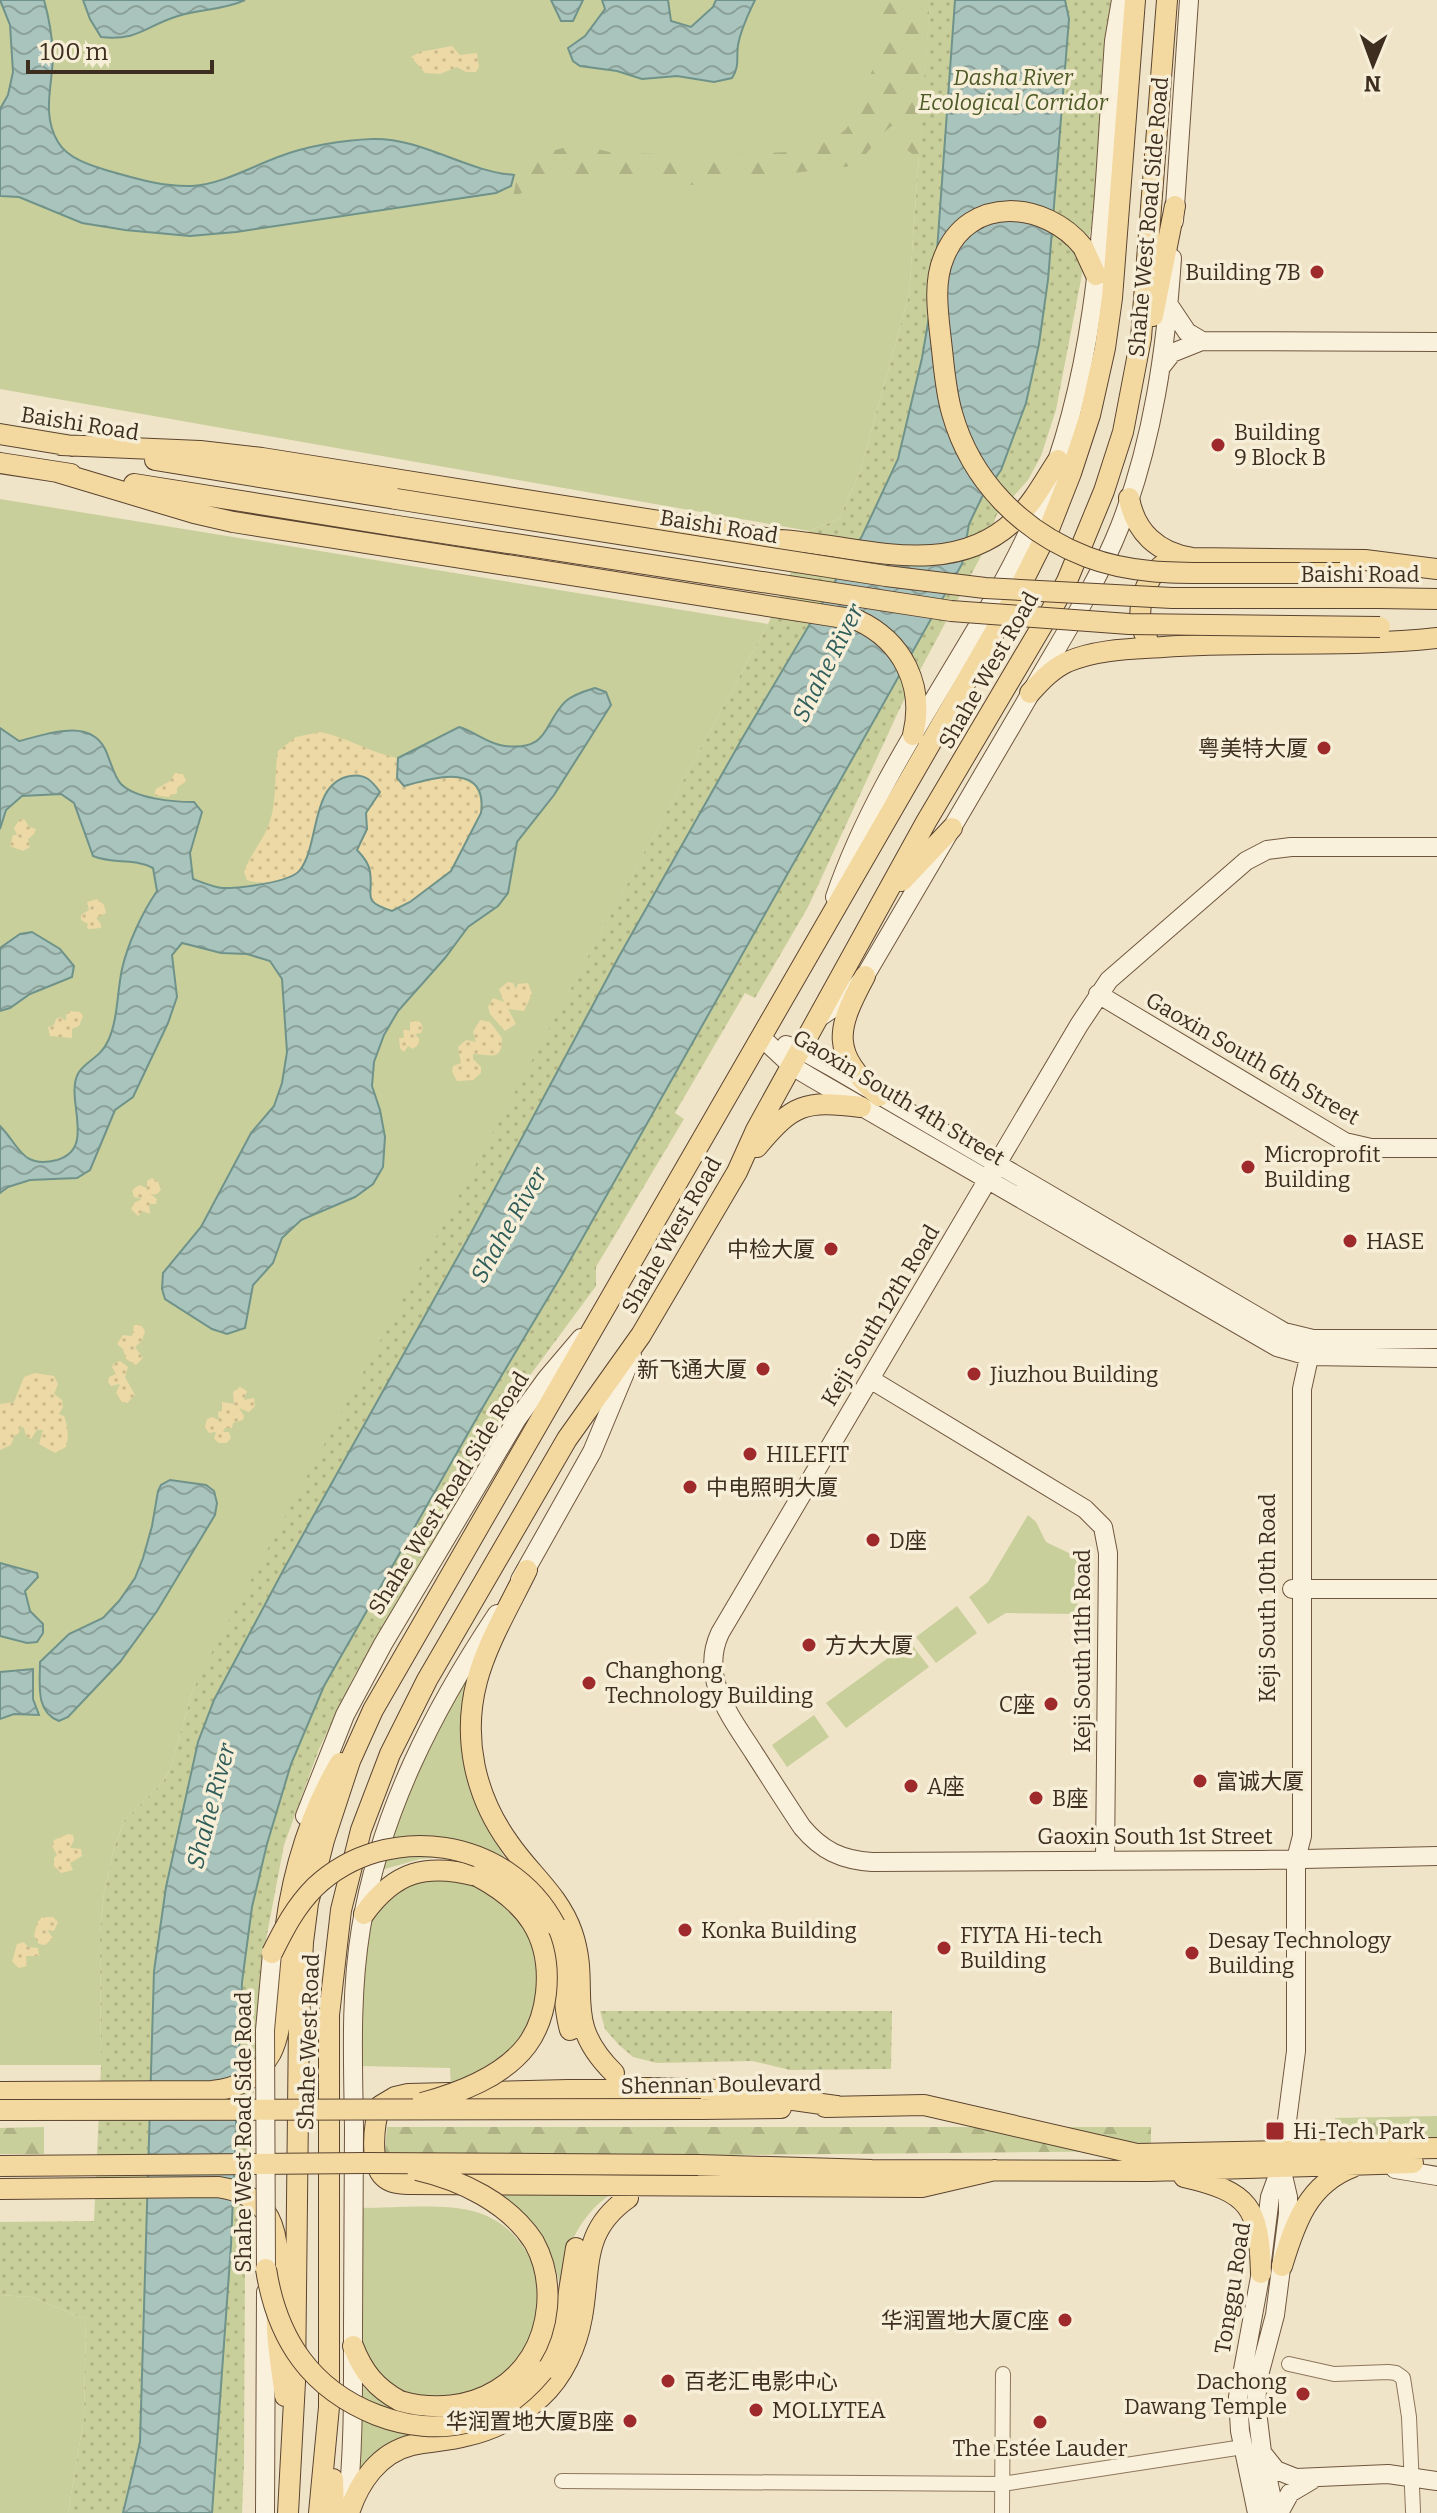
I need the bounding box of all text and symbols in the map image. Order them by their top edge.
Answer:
scale bar [28,24,212,74]
north arrow [1333,24,1413,104]
text: 100 m [40,38,108,66]
park label: Dasha River Ecological Corridor [918,64,1109,116]
text: N [1364,70,1381,97]
street label: Shahe West Road Side Road [1123,76,1174,358]
place label: Building 7B [1185,259,1301,286]
marker: Building 7B [1308,263,1326,281]
street label: Baishi Road [19,401,141,446]
place label: Building 9 Block B [1234,419,1326,471]
marker: Building 9 Block B [1209,436,1227,454]
street label: Baishi Road [658,504,780,549]
street label: Baishi Road [1300,561,1420,588]
street label: Shahe West Road [933,587,1044,753]
water label: Shahe River [786,599,870,726]
place label: 粤美特大厦 [1198,735,1308,762]
marker: 粤美特大厦 [1315,739,1333,757]
street label: Gaoxin South 6th Street [1141,986,1365,1131]
street label: Gaoxin South 4th Street [788,1023,1010,1171]
place label: Microprofit Building [1264,1141,1380,1193]
street label: Shahe West Road [616,1152,727,1318]
marker: Microprofit Building [1239,1158,1257,1176]
water label: Shahe River [465,1161,554,1287]
street label: Keji South 12th Road [816,1220,945,1411]
place label: HASE [1366,1228,1424,1255]
marker: HASE [1341,1232,1359,1250]
place label: 中检大厦 [727,1236,815,1263]
marker: 中检大厦 [822,1240,840,1258]
place label: 新飞通大厦 [637,1356,747,1383]
marker: 新飞通大厦 [754,1360,772,1378]
place label: Jiuzhou Building [989,1361,1158,1388]
marker: Jiuzhou Building [965,1365,983,1383]
street label: Shahe West Road Side Road [362,1367,534,1620]
place label: HILEFIT [766,1441,849,1468]
marker: HILEFIT [741,1445,759,1463]
place label: 中电照明大厦 [706,1474,838,1501]
marker: 中电照明大厦 [681,1478,699,1496]
street label: Keji South 10th Road [1254,1494,1281,1702]
place label: D座 [889,1527,927,1554]
marker: D座 [864,1531,882,1549]
street label: Keji South 11th Road [1069,1549,1096,1753]
place label: 方大大厦 [825,1632,913,1659]
marker: 方大大厦 [800,1636,818,1654]
place label: Changhong Technology Building [605,1657,813,1709]
marker: Changhong Technology Building [580,1674,598,1692]
place label: C座 [999,1691,1035,1718]
marker: C座 [1042,1695,1060,1713]
water label: Shahe River [181,1739,241,1871]
place label: 富诚大厦 [1216,1768,1304,1795]
marker: 富诚大厦 [1191,1772,1209,1790]
place label: A座 [927,1773,965,1800]
marker: A座 [902,1777,920,1795]
place label: B座 [1052,1785,1088,1812]
marker: B座 [1027,1789,1045,1807]
street label: Gaoxin South 1st Street [1037,1823,1273,1850]
place label: Konka Building [701,1917,857,1944]
marker: Konka Building [676,1921,694,1939]
place label: FIYTA Hi-tech Building [960,1922,1103,1974]
place label: Desay Technology Building [1208,1927,1392,1979]
marker: FIYTA Hi-tech Building [935,1939,953,1957]
marker: Desay Technology Building [1183,1944,1201,1962]
street label: Shahe West Road [292,1953,325,2131]
street label: Shahe West Road Side Road [230,1991,257,2273]
street label: Shennan Boulevard [620,2069,822,2100]
place label: Hi-Tech Park [1293,2118,1425,2145]
marker: Hi-Tech Park [1264,2120,1286,2142]
street label: Tonggu Road [1209,2220,1256,2356]
place label: 华润置地大厦C座 [881,2307,1049,2334]
marker: 华润置地大厦C座 [1056,2311,1074,2329]
place label: 百老汇电影中心 [684,2368,838,2395]
place label: Dachong Dawang Temple [1124,2368,1287,2420]
marker: 百老汇电影中心 [659,2372,677,2390]
marker: Dachong Dawang Temple [1294,2385,1312,2403]
place label: MOLLYTEA [772,2397,886,2424]
marker: MOLLYTEA [747,2401,765,2419]
place label: 华润置地大厦B座 [446,2408,614,2435]
marker: 华润置地大厦B座 [621,2412,639,2430]
marker: The Estée Lauder [1031,2413,1049,2431]
place label: The Estée Lauder [952,2435,1128,2462]

